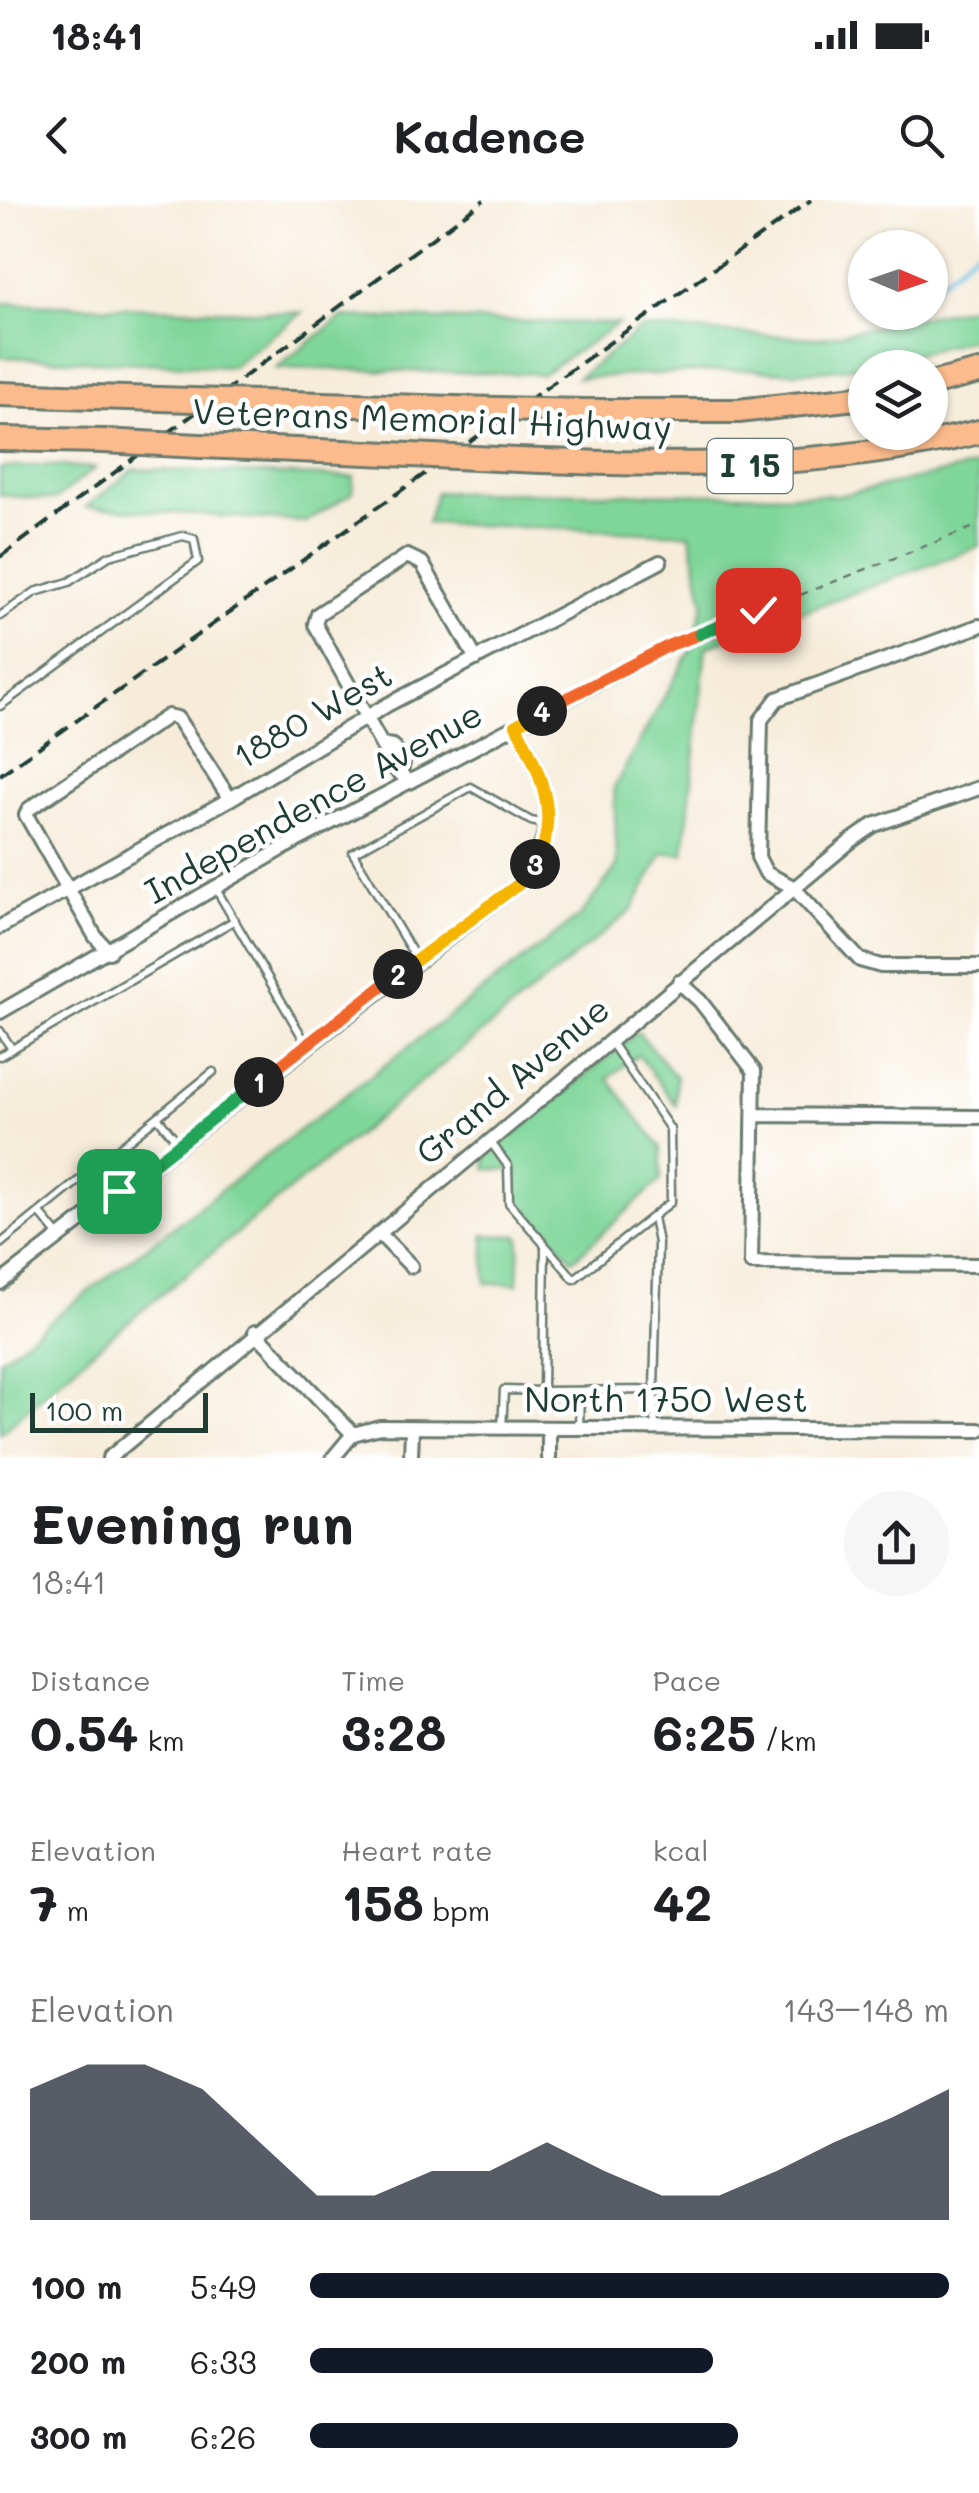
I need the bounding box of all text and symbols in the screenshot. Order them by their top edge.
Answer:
text: 18:41 [50,10,143,60]
text: Kadence [393,106,586,164]
icon: back [30,108,85,163]
icon: search [894,108,949,163]
north arrow [848,230,948,330]
map controls [848,230,948,450]
button: layers [848,350,948,450]
street label: Veterans Memorial Highway [192,387,672,449]
road number: I 15 [708,439,792,493]
pin [716,568,801,653]
icon: check [731,583,786,638]
street label: 1880 West [224,650,400,778]
pin: 4 [517,686,567,736]
street label: Independence Avenue [136,689,490,913]
text: 4 [533,693,551,729]
pin: 3 [510,839,560,889]
text: 3 [527,846,543,882]
pin: 2 [373,949,423,999]
text: 2 [390,956,406,992]
street label: Grand Avenue [405,985,618,1174]
pin: 1 [234,1057,284,1107]
text: 1 [253,1064,265,1100]
pin [77,1149,162,1234]
icon: arrive [92,1164,147,1219]
street label: North 1750 West [524,1375,808,1421]
scale bar [30,1388,208,1432]
text: 100 m [45,1392,123,1428]
text: Evening run [30,1486,354,1558]
button: share [844,1491,949,1596]
text: 18:41 [30,1560,107,1602]
text: Distance [30,1662,151,1698]
text: Time [341,1662,405,1698]
text: Pace [653,1662,721,1698]
text: 0.54 [30,1698,138,1764]
text: 3:28 [341,1698,446,1764]
text: 6:25 [653,1698,756,1764]
text: km [138,1722,185,1758]
text: /km [756,1722,817,1758]
text: Elevation [30,1832,156,1868]
text: Heart rate [341,1832,493,1868]
text: kcal [653,1832,708,1868]
text: 7 [30,1868,58,1934]
text: 158 [341,1868,424,1934]
text: 42 [653,1868,712,1934]
text: m [58,1892,89,1928]
text: bpm [424,1892,490,1928]
text: Elevation [30,1988,174,2030]
text: 143–148 m [783,1988,949,2030]
text: 100 m [30,2265,122,2307]
text: 5:49 [190,2265,256,2307]
text: 200 m [30,2340,126,2382]
text: 6:33 [190,2340,257,2382]
text: 300 m [30,2415,127,2457]
text: 6:26 [190,2415,256,2457]

